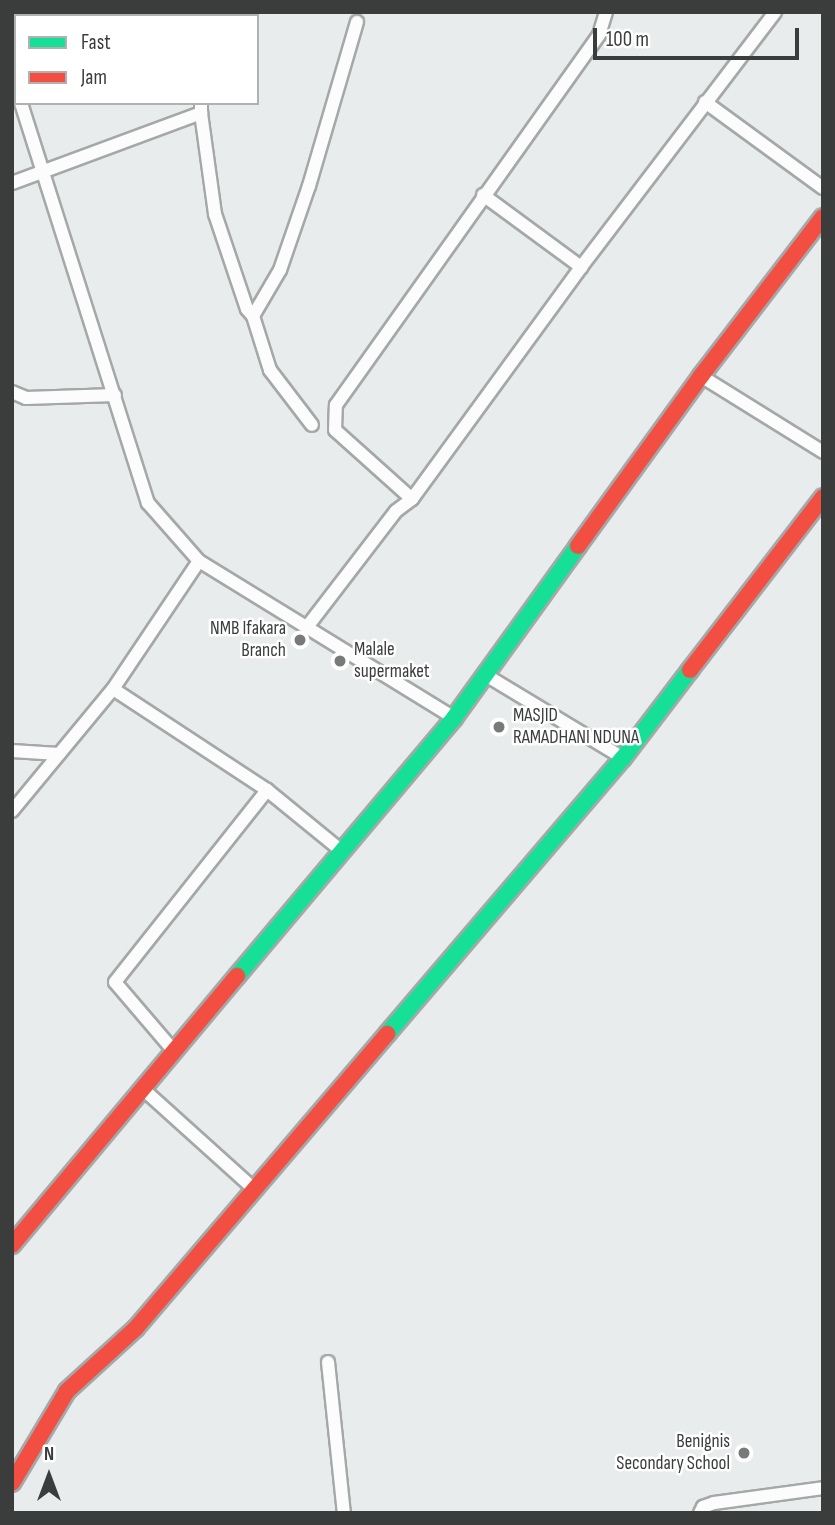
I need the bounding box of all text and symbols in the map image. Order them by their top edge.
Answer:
legend [14,14,259,105]
scale bar [597,14,804,58]
text: 100 m [606,27,649,52]
text: Fast [81,30,111,55]
text: Jam [81,65,107,90]
place label: NMB Ifakara Branch [210,618,286,662]
marker: NMB Ifakara Branch [292,632,308,648]
place label: Malale supermaket [354,639,430,683]
marker: Malale supermaket [332,653,348,669]
place label: MASJID RAMADHANI NDUNA [513,705,639,749]
marker: MASJID RAMADHANI NDUNA [491,719,507,735]
place label: Benignis Secondary School [616,1431,730,1475]
north arrow [14,1441,84,1511]
text: N [44,1443,54,1466]
marker: Benignis Secondary School [736,1445,752,1461]

